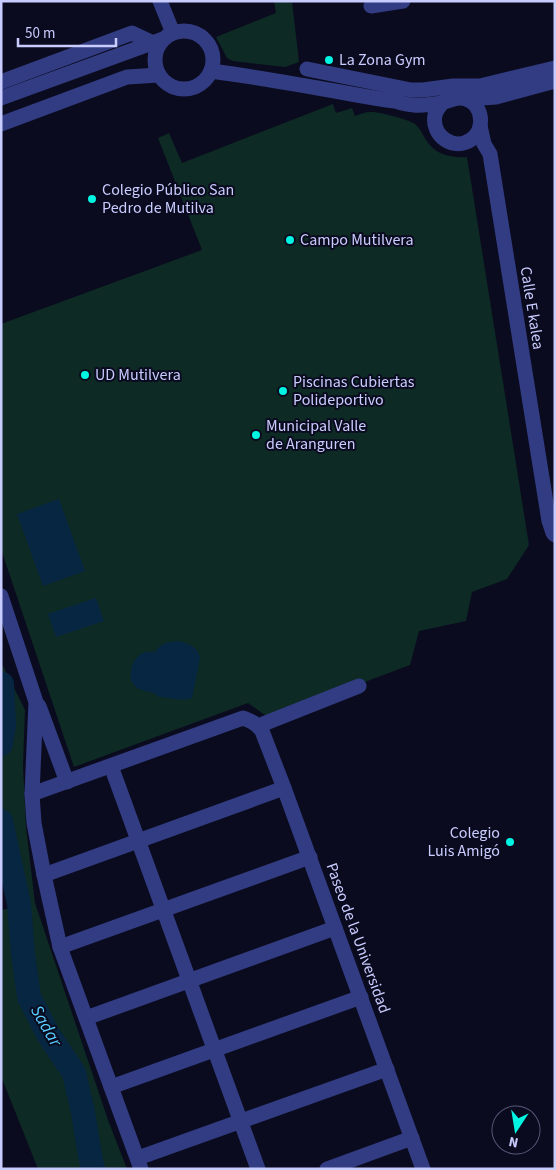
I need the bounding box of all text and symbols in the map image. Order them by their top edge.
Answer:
scale bar [18,15,115,47]
text: 50 m [25,23,55,44]
place label: La Zona Gym [339,49,426,71]
marker: La Zona Gym [323,54,335,66]
place label: Colegio Público San Pedro de Mutilva [102,179,234,219]
marker: Colegio Público San Pedro de Mutilva [86,193,98,205]
place label: Campo Mutilvera [300,229,414,251]
marker: Campo Mutilvera [284,234,296,246]
street label: Calle E kalea [515,265,549,351]
place label: UD Mutilvera [95,364,181,386]
marker: UD Mutilvera [79,369,91,381]
place label: Piscinas Cubiertas Polideportivo [293,371,415,411]
marker: Piscinas Cubiertas Polideportivo [277,385,289,397]
place label: Municipal Valle de Aranguren [266,415,366,455]
marker: Municipal Valle de Aranguren [250,429,262,441]
place label: Colegio Luis Amigó [427,822,500,862]
marker: Colegio Luis Amigó [504,836,516,848]
street label: Paseo de la Universidad [321,860,395,1016]
water label: Sadar [24,1001,68,1052]
north arrow [491,1105,541,1155]
text: N [507,1131,520,1152]

